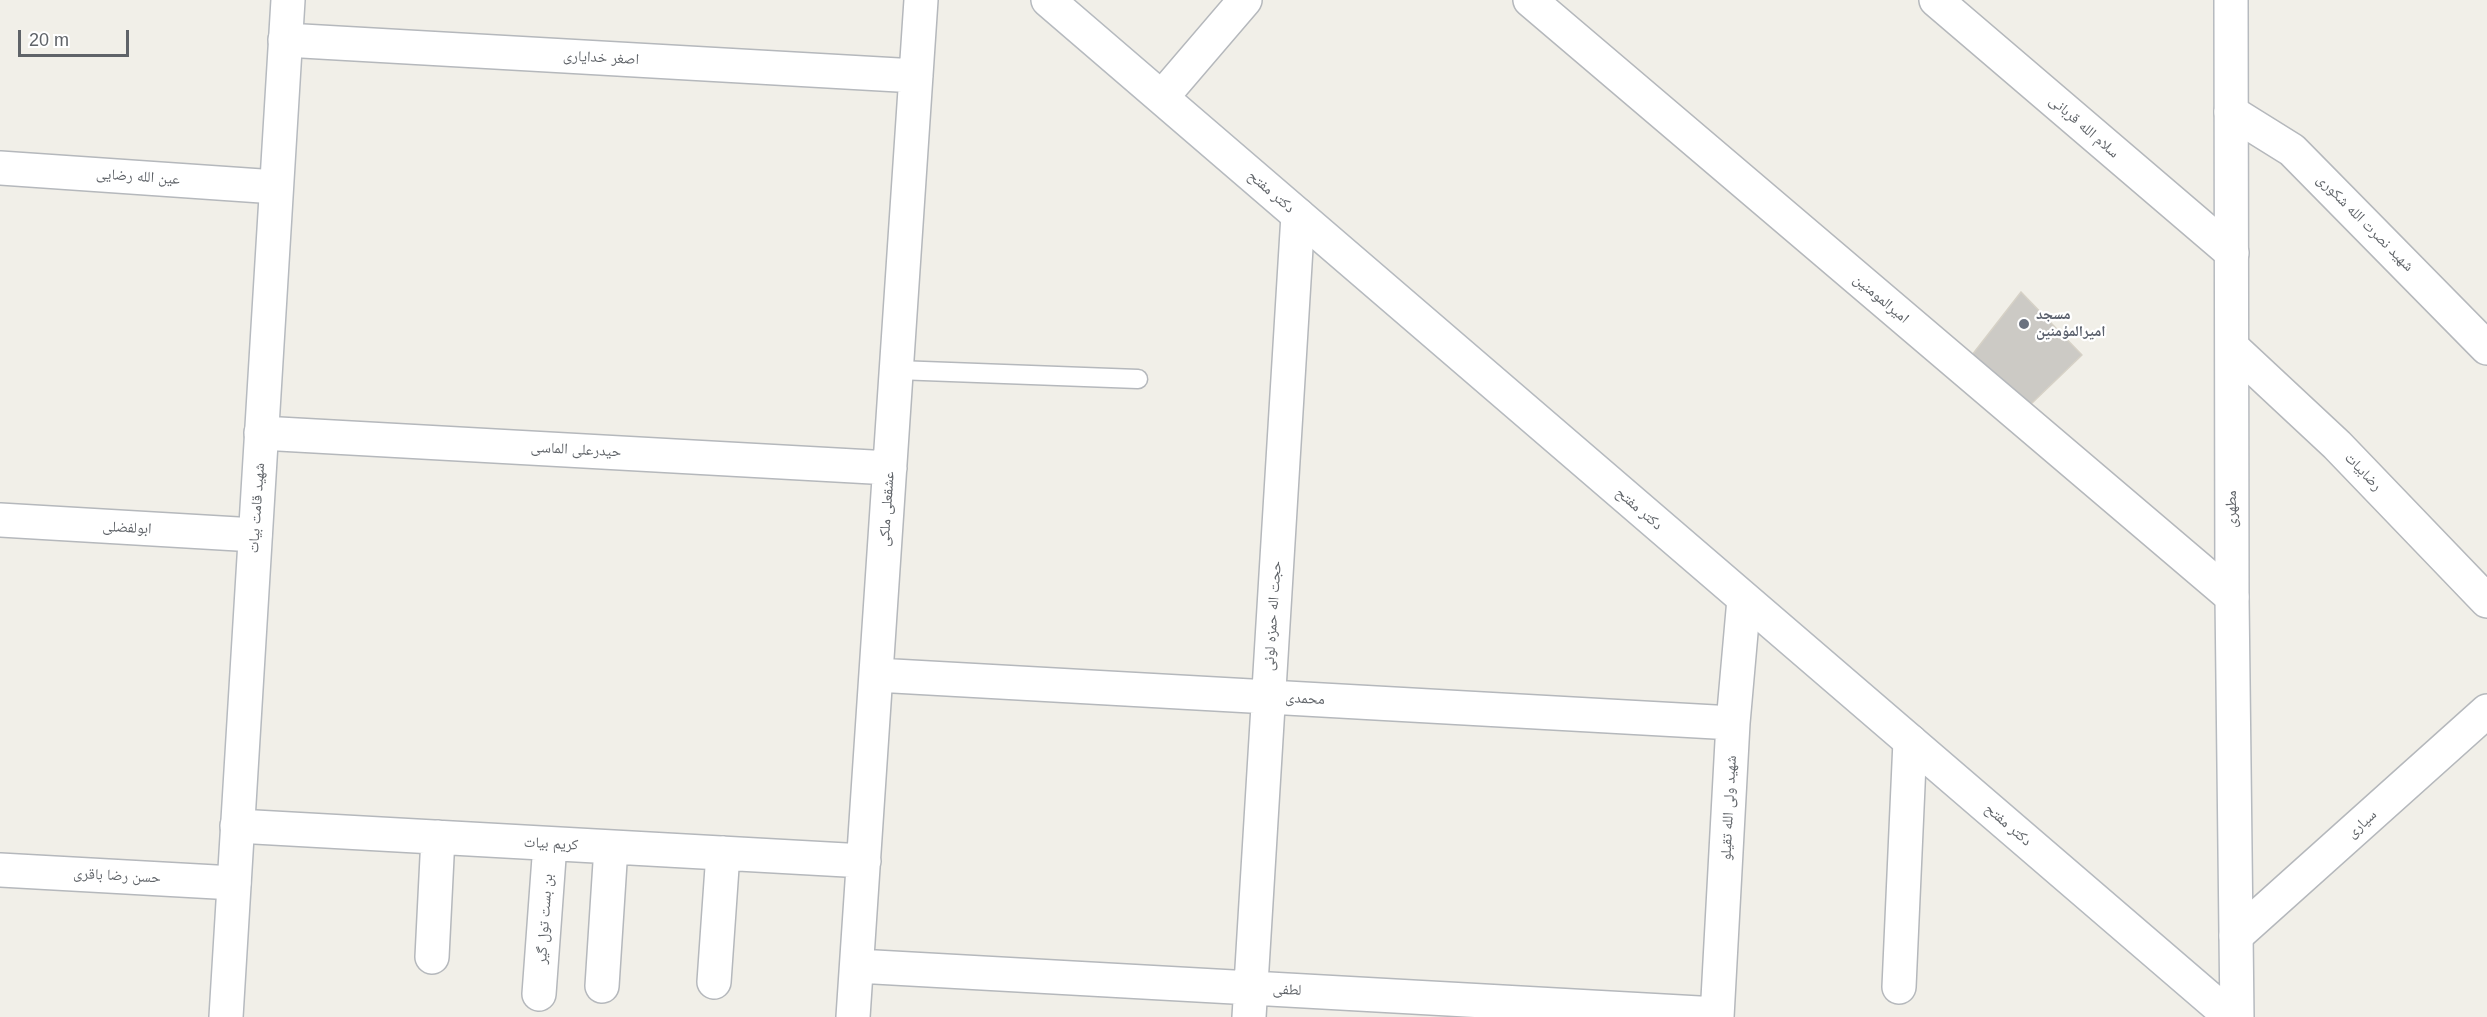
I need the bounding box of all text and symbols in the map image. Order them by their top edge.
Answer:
scale bar [21,18,132,56]
text: 20 m [29,30,69,50]
street label: اصغر خدایاری [563,47,639,69]
street label: سلام الله قربانی [2045,92,2123,162]
street label: عین الله رضایی [95,165,181,189]
street label: دکتر مفتح [1244,167,1298,217]
street label: شهید نصرت الله شکوری [2313,171,2417,275]
street label: امیرالمومنین [1849,270,1913,328]
place label: مسجد امیرالمؤمنین [2036,306,2106,341]
marker: مسجد امیرالمؤمنین [2017,317,2031,331]
street label: حیدرعلی الماسی [530,439,622,461]
street label: رضابیات [2340,449,2386,495]
street label: شهید قامت بیات [245,462,269,554]
street label: عشقعلی ملکی [875,471,899,547]
street label: دکتر مفتح [1612,484,1666,534]
street label: مطهری [2223,490,2241,528]
street label: ابولفضلی [102,518,152,538]
street label: حجت اله حمزه لوئی [1260,560,1286,672]
street label: محمدی [1285,689,1325,709]
street label: شهید ولی الله تقیلو [1717,755,1741,861]
street label: دکتر مفتح [1981,800,2035,850]
street label: سیاری [2343,806,2381,842]
street label: کریم بیات [523,834,579,854]
street label: حسن رضا باقری [73,865,161,887]
street label: بن بست تول گیر [533,873,557,965]
street label: لطفی [1272,980,1302,1000]

